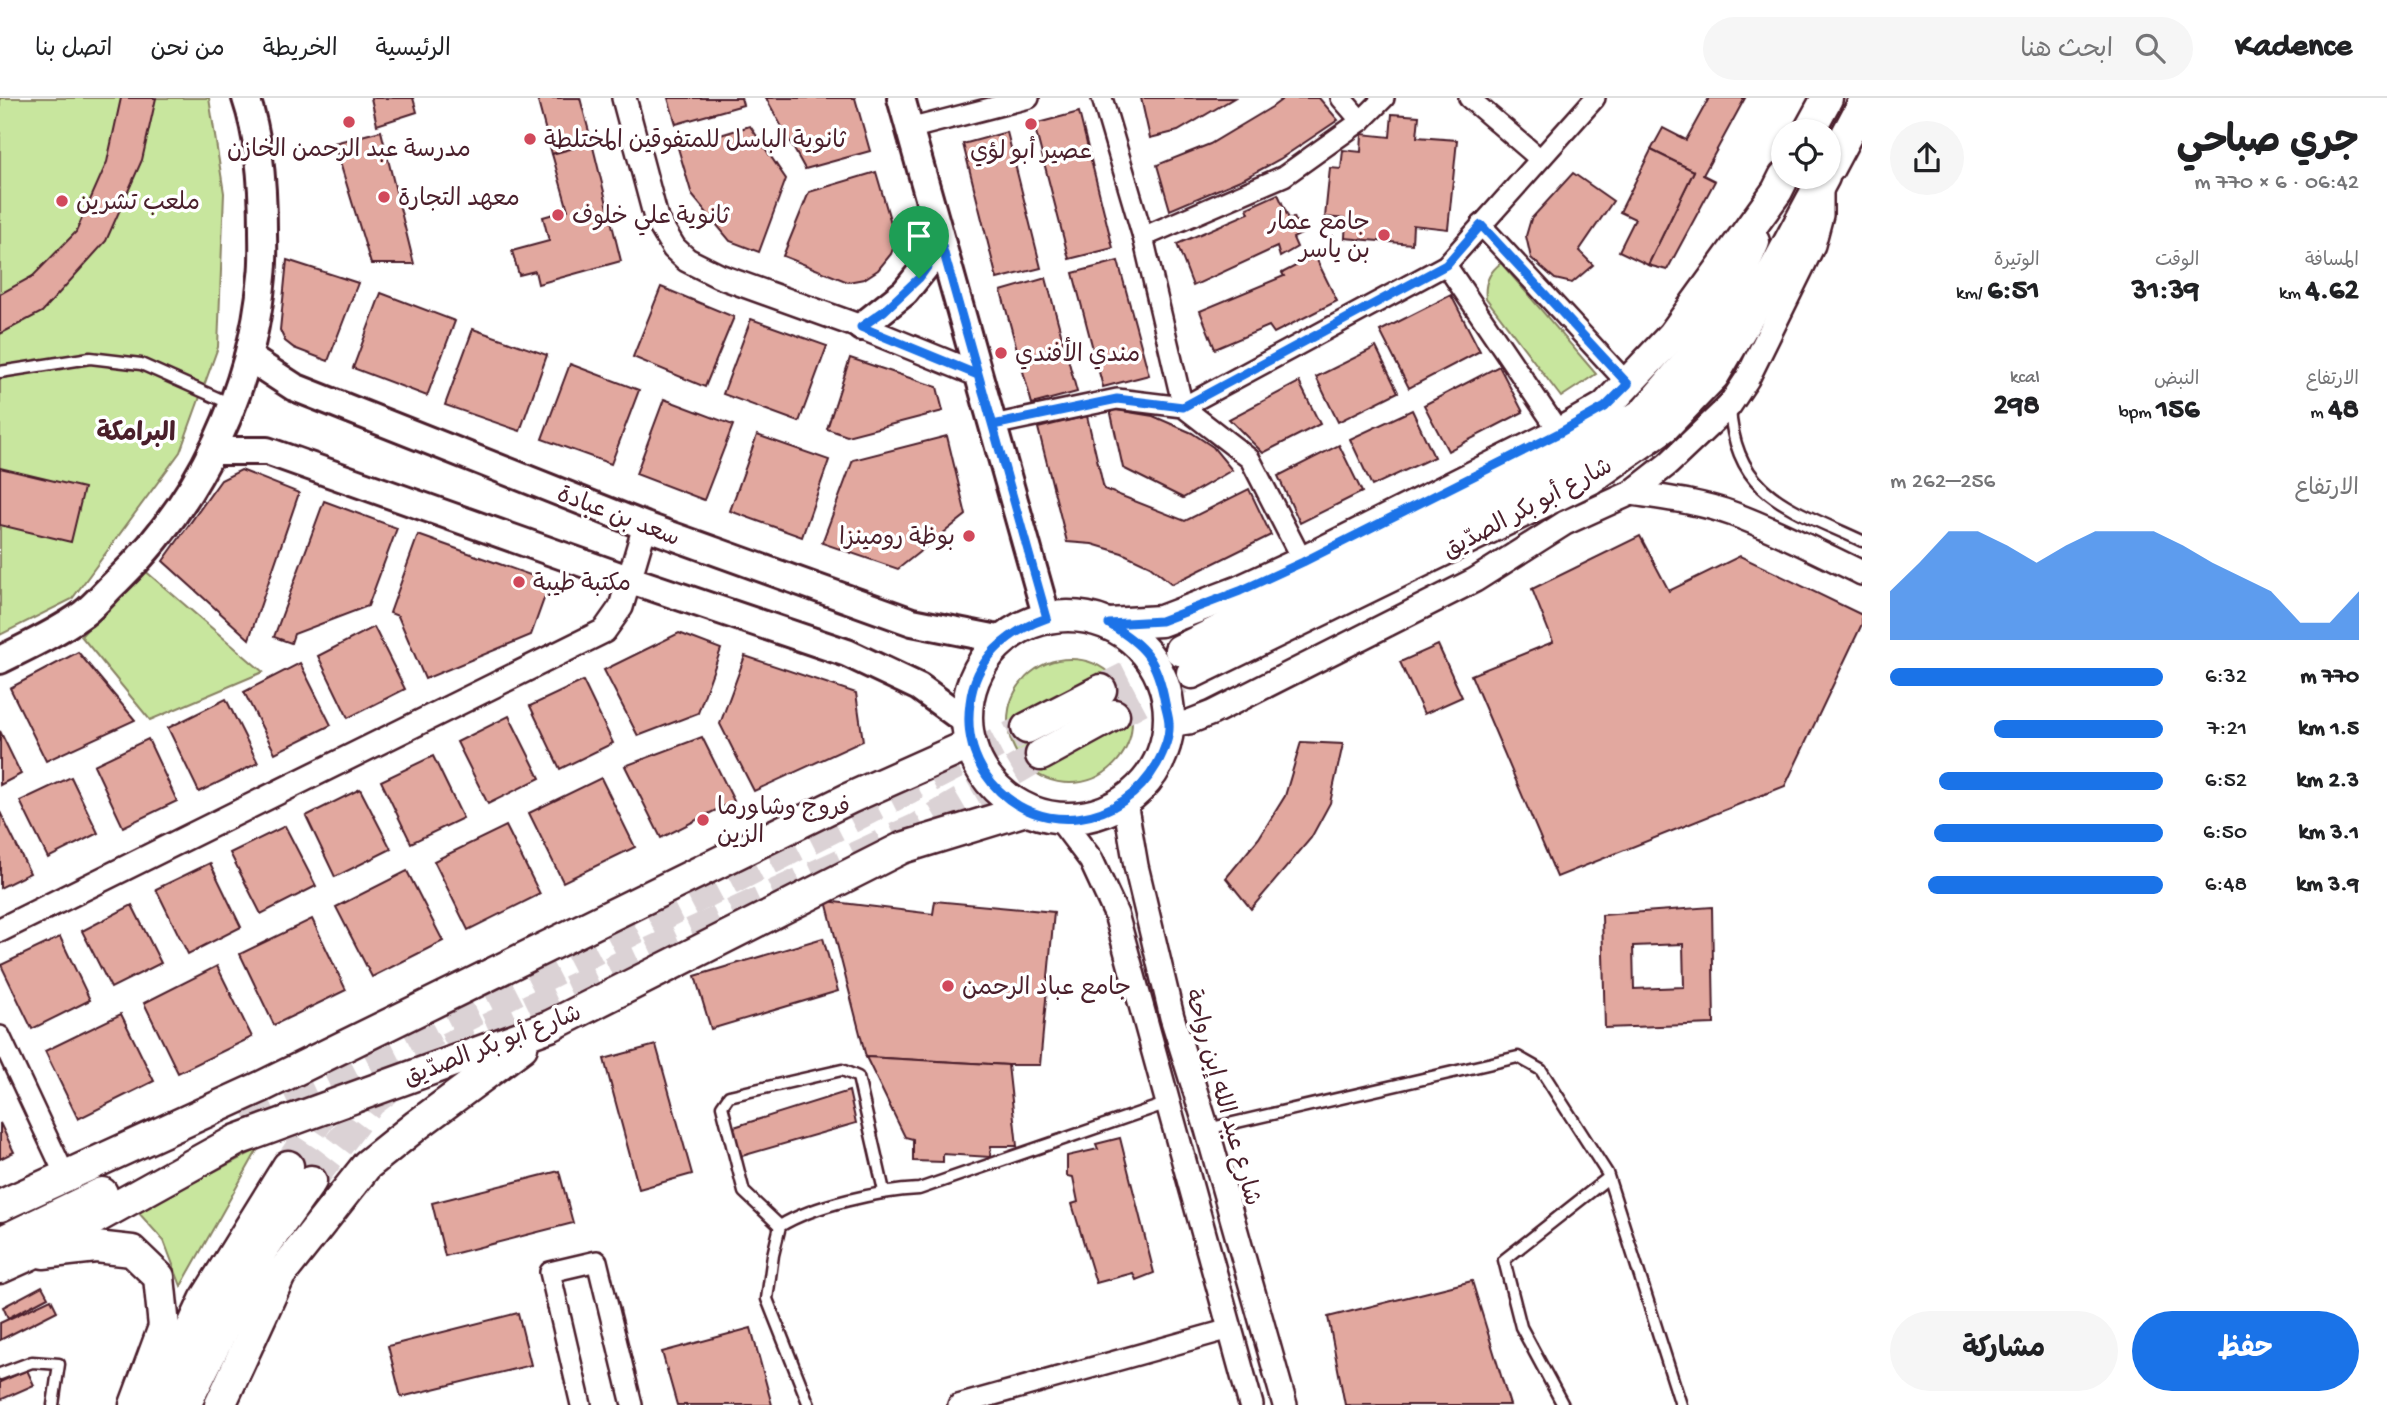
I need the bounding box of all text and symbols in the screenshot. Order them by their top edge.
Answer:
search box [1703,17,2193,80]
icon: search [2131,29,2169,67]
text: Kadence [2235,29,2352,67]
text: اتصل بنا [35,36,112,65]
text: من نحن [150,36,225,65]
text: الخريطة [263,36,338,65]
text: الرئيسية [376,36,451,65]
text: ابحث هنا [2020,36,2113,67]
marker: مدرسة عبد الرحمن الخازن [341,114,357,130]
marker: عصير أبو لؤي [1023,116,1039,132]
map controls [1771,119,1841,189]
button: locate [1771,119,1841,189]
button: share [1890,121,1964,195]
text: جري صباحي [2177,122,2359,166]
place label: ثانوية الباسل للمتفوقين المختلطة [544,128,847,157]
marker: ثانوية الباسل للمتفوقين المختلطة [522,131,538,147]
place label: عصير أبو لؤي [970,135,1092,168]
place label: مدرسة عبد الرحمن الخازن [227,137,471,166]
text: 06:42 · 6 × 770 m [2194,170,2359,197]
place label: معهد التجارة [398,186,520,215]
marker: معهد التجارة [376,189,392,205]
place label: ملعب تشرين [76,190,200,219]
marker: ملعب تشرين [54,193,70,209]
place label: ثانوية علي خلوف [572,204,730,236]
pin [889,206,949,278]
marker: ثانوية علي خلوف [550,207,566,223]
place label: جامع عمار بن ياسر [1266,210,1370,267]
icon: arrive [900,217,938,255]
marker: جامع عمار بن ياسر [1376,227,1392,243]
text: الوتيرة [1994,250,2040,273]
text: الوقت [2155,250,2199,273]
text: المسافة [2305,250,2359,273]
text: 6:51 [1987,275,2040,310]
text: 31:39 [2132,275,2199,310]
text: 4.62 [2305,275,2359,310]
text: /km [1956,283,1987,306]
text: km [2279,283,2305,306]
place label: مندي الأفندي [1015,336,1140,371]
marker: مندي الأفندي [993,345,1009,361]
text: kcal [2010,367,2040,390]
text: النبض [2154,369,2199,392]
text: الارتفاع [2306,369,2359,392]
text: 298 [1994,390,2040,425]
text: 156 [2156,394,2199,429]
text: 48 [2328,394,2359,429]
text: bpm [2119,402,2156,425]
text: m [2310,402,2328,425]
district label: البرامكة [96,419,176,451]
street label: شارع أبو بكر الصدّيق [1437,450,1618,567]
text: 256–262 m [1890,469,1995,496]
text: الارتفاع [2295,476,2359,503]
street label: سعد بن عبادة [552,482,683,555]
place label: بوظة رومينزا [839,525,955,554]
marker: بوظة رومينزا [961,528,977,544]
place label: مكتبة طيبة [533,571,631,600]
marker: مكتبة طيبة [511,574,527,590]
text: 6:32 [2205,664,2247,691]
text: 770 m [2300,664,2359,691]
text: 7:21 [2207,716,2247,743]
text: 1.5 km [2298,716,2359,743]
text: 6:52 [2205,768,2247,795]
text: 2.3 km [2297,768,2359,795]
place label: فروج وشاورما الزين [717,795,850,852]
marker: فروج وشاورما الزين [695,812,711,828]
text: 6:50 [2203,820,2247,847]
text: 3.1 km [2299,820,2359,847]
text: 6:48 [2205,872,2247,899]
text: 3.9 km [2296,872,2359,899]
place label: جامع عباد الرحمن [962,975,1131,1004]
marker: جامع عباد الرحمن [940,978,956,994]
street label: شارع عبد الله إبن رواحة [1176,986,1265,1210]
street label: شارع أبو بكر الصدّيق [399,996,586,1094]
button: مشاركة [1890,1311,2118,1391]
button: حفظ [2132,1311,2359,1391]

